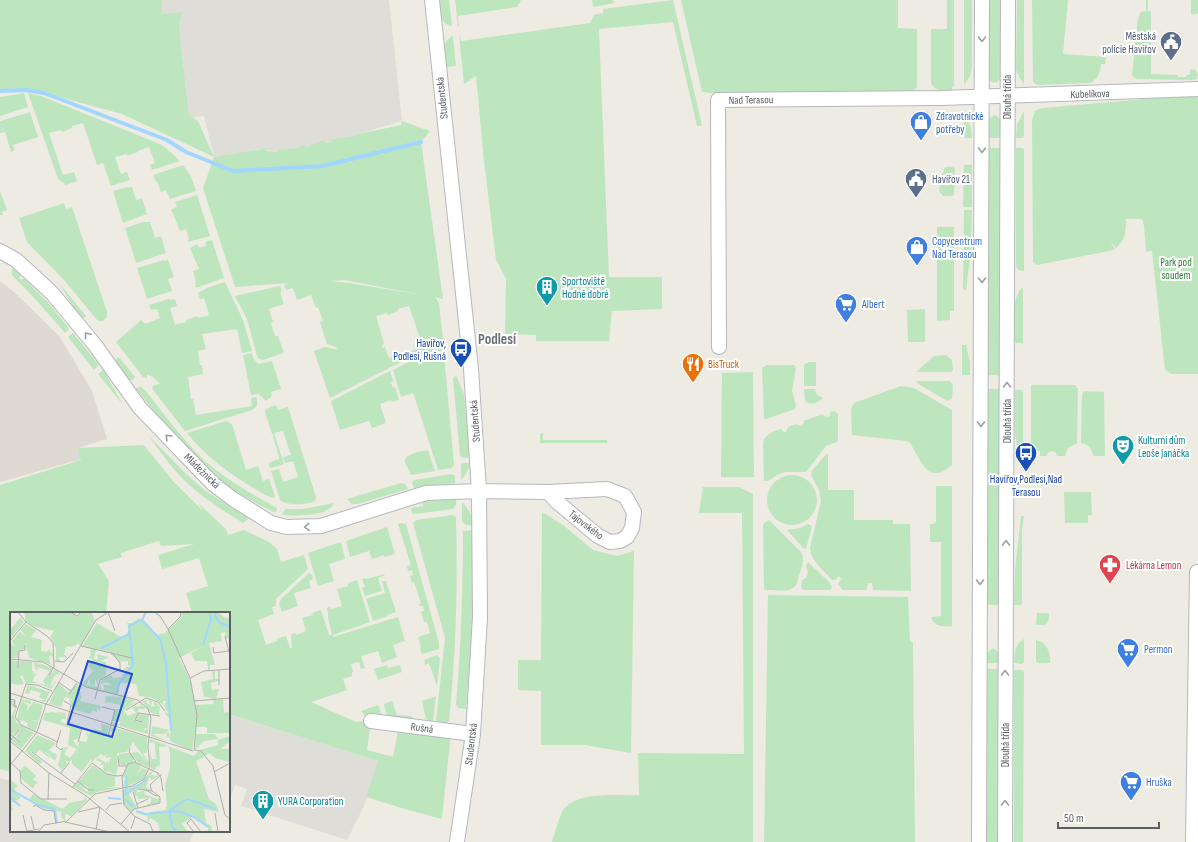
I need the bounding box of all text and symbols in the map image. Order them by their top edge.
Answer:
public building icon: Městská policie Havířov [1158,29,1184,62]
place label: Městská policie Havířov [1102,30,1157,56]
one-way arrow [978,36,986,42]
street label: Dlouhá třída [1001,75,1014,119]
street label: Studentská [433,76,451,120]
street label: Kubelíkova [1070,87,1110,101]
street label: Nad Terasou [729,93,774,107]
shop icon: Zdravotnické potřeby [908,109,934,142]
place label: Zdravotnické potřeby [936,110,984,136]
one-way arrow [978,147,986,153]
public building icon: Havířov 21 [903,166,929,199]
place label: Havířov 21 [932,173,970,186]
shop icon: Copycentrum Nad Terasou [904,234,930,267]
place label: Copycentrum Nad Terasou [932,235,982,261]
park label: Park pod soudem [1160,256,1192,282]
building icon: Sportoviště Hodně dobré [534,274,560,307]
place label: Sportoviště Hodně dobré [562,275,609,301]
one-way arrow [978,277,986,283]
supermarket icon: Albert [833,291,859,324]
place label: Albert [861,298,885,311]
district label: Podlesí [478,330,517,349]
one-way arrow [85,333,92,340]
bus stop icon: Havířov, Podlesí, Rušná [448,336,474,369]
place label: Havířov, Podlesí, Rušná [393,337,446,363]
restaurant icon: BisTruck [680,351,706,384]
place label: BisTruck [708,358,740,371]
one-way arrow [1003,382,1011,388]
street label: Dlouhá třída [1001,399,1014,443]
street label: Studentská [467,400,483,442]
one-way arrow [977,421,985,427]
theatre icon: Kulturní dům Leoše Janáčka [1110,433,1136,466]
one-way arrow [165,434,173,442]
place label: Kulturní dům Leoše Janáčka [1138,434,1189,460]
bus stop icon: Havířov,Podlesí,Nad Terasou [1013,440,1039,473]
street label: Mládežnická [181,451,223,491]
place label: Havířov,Podlesí,Nad Terasou [990,473,1063,499]
street label: Tajovského [566,507,606,543]
one-way arrow [304,523,310,531]
one-way arrow [1002,540,1010,546]
pharmacy icon: Lékárna Lemon [1097,552,1123,585]
place label: Lékárna Lemon [1126,559,1182,572]
one-way arrow [976,579,984,585]
inset map [10,612,230,832]
supermarket icon: Permon [1115,636,1141,669]
place label: Permon [1144,643,1173,656]
one-way arrow [1001,670,1009,676]
street label: Rušná [410,720,434,736]
street label: Studentská [462,722,480,766]
street label: Dlouhá třída [999,723,1012,767]
supermarket icon: Hruška [1118,769,1144,802]
place label: Hruška [1146,776,1172,789]
building icon: YURA Corporation [250,788,276,821]
place label: YURA Corporation [278,795,344,808]
one-way arrow [1001,800,1009,806]
scale bar [1058,804,1159,830]
text: 50 m [1064,811,1084,826]

